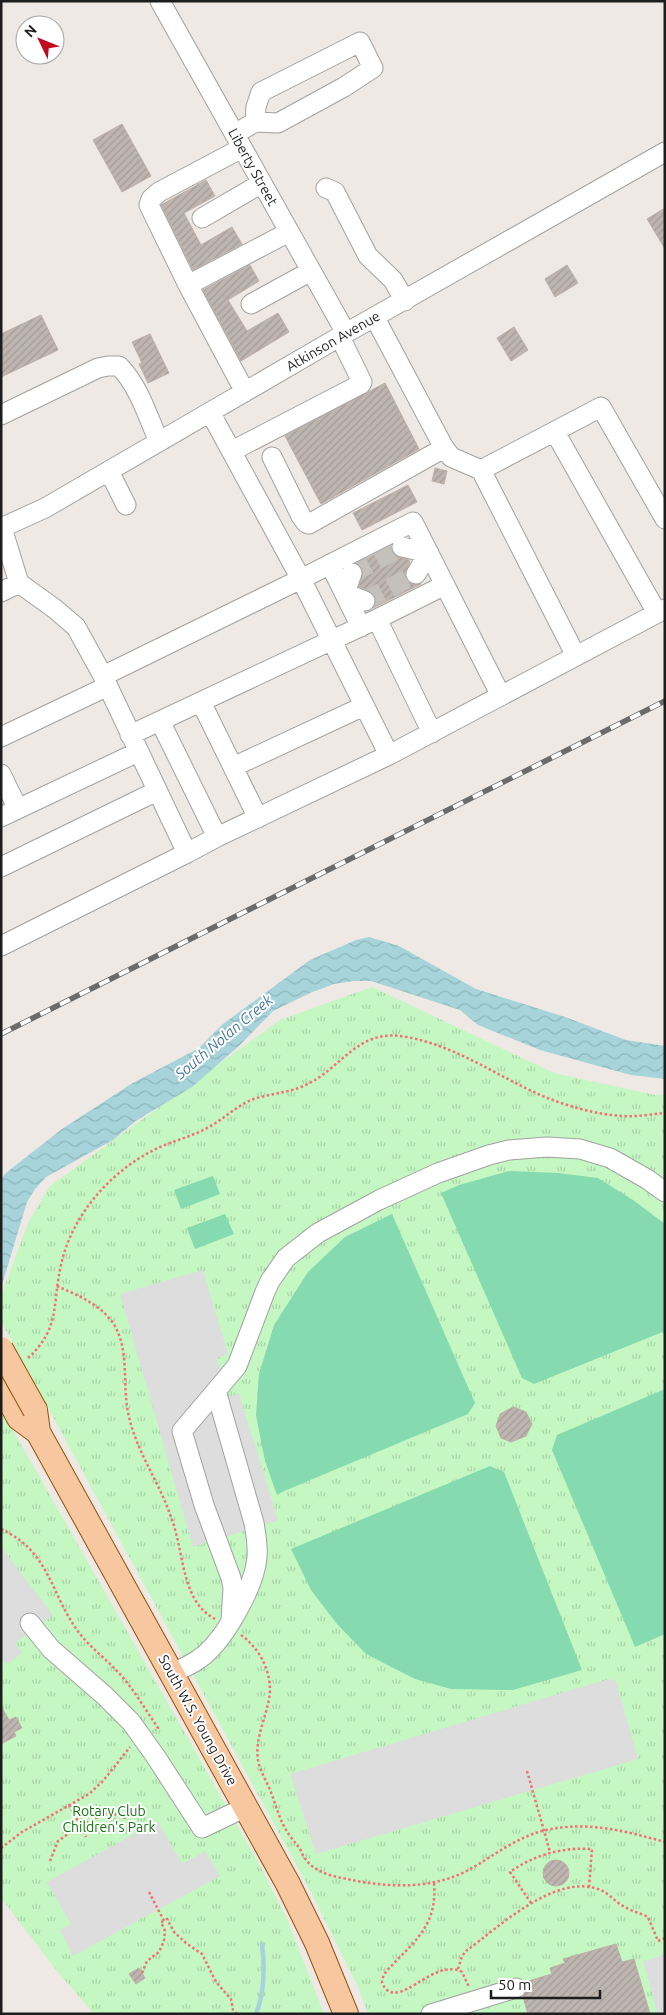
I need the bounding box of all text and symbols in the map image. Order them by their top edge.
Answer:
north arrow [15,15,65,65]
text: N [21,22,40,40]
street label: Liberty Street [225,125,281,209]
street label: Atkinson Avenue [283,308,383,374]
water label: South Nolan Creek [171,991,276,1083]
street label: South W.S. Young Drive [155,1652,241,1788]
park label: Rotary Club Children's Park [62,1803,156,1835]
scale bar [491,1968,600,2000]
text: 50 m [498,1976,531,1993]

